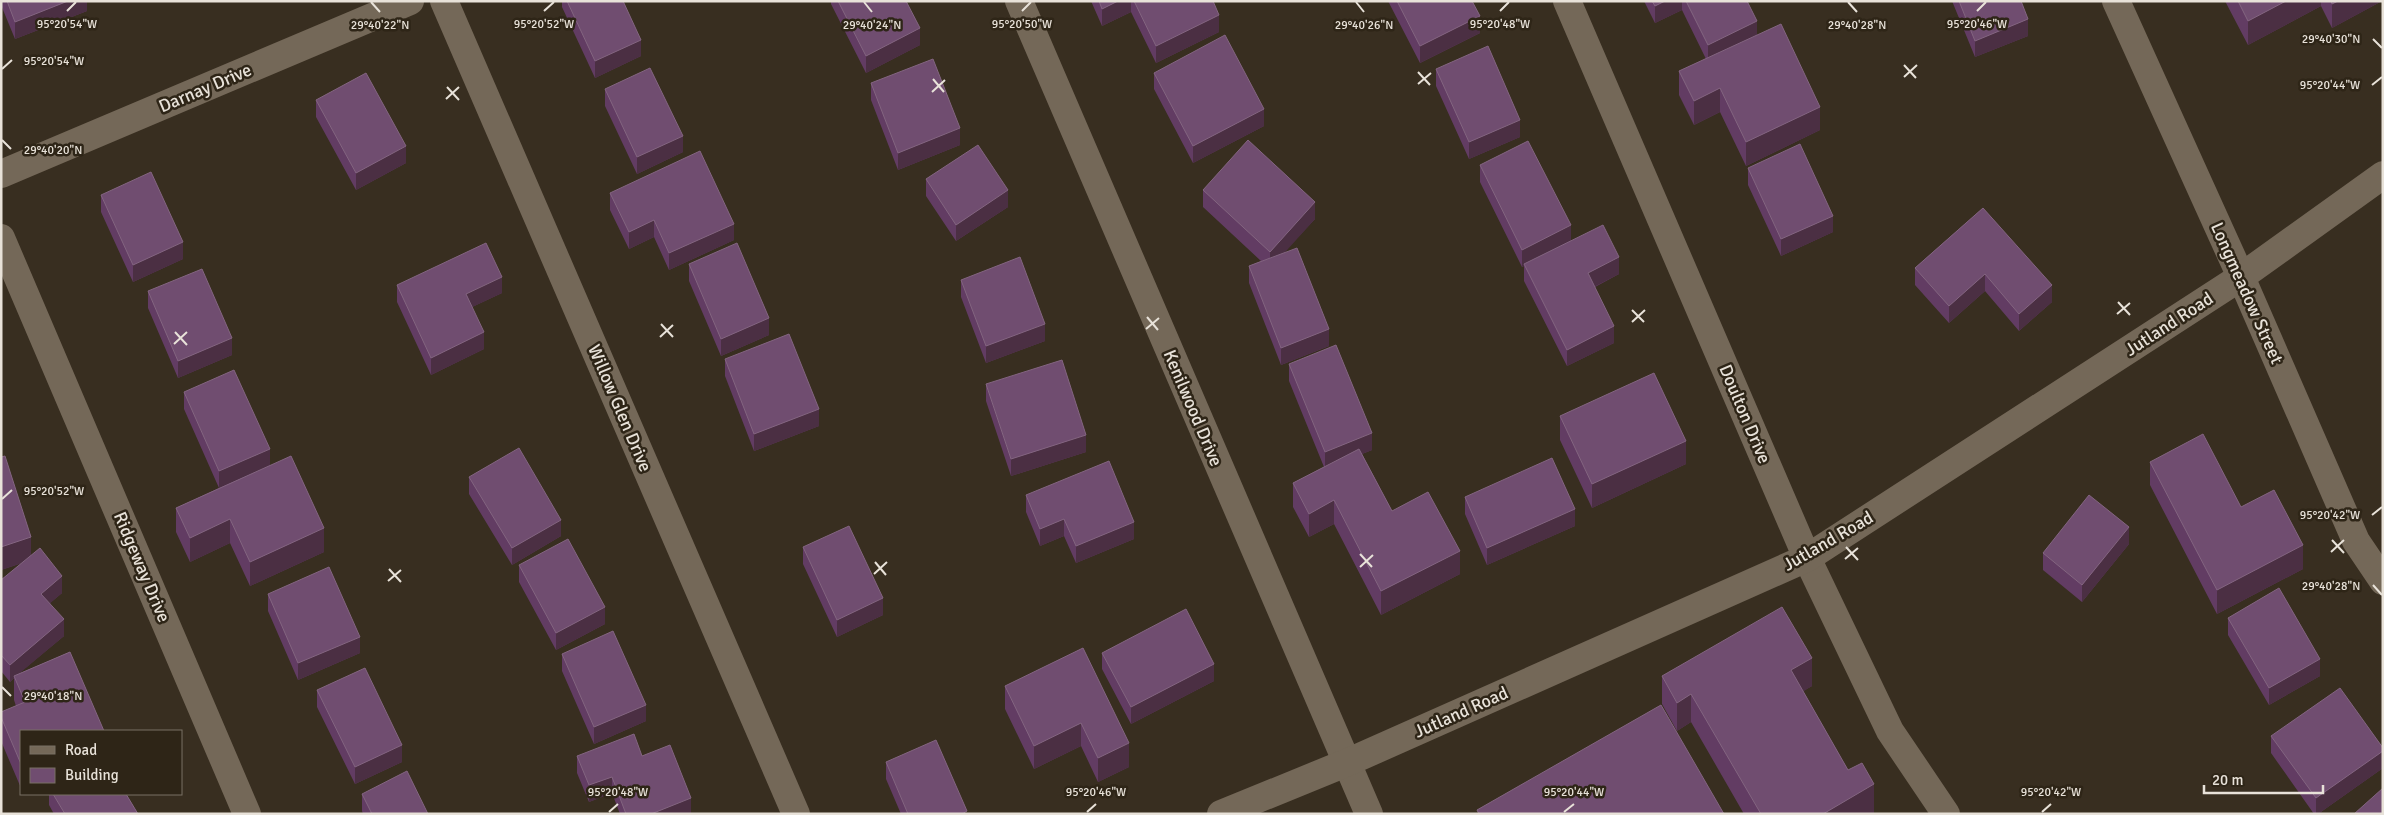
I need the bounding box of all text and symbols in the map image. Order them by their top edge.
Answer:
text: 95°20'54"W [37,17,97,32]
text: 95°20'52"W [514,17,574,32]
text: 95°20'50"W [992,17,1052,32]
text: 95°20'48"W [1470,17,1530,32]
text: 95°20'46"W [1947,17,2007,32]
text: 29°40'22"N [351,18,409,33]
text: 29°40'24"N [843,18,901,33]
text: 29°40'26"N [1335,18,1393,33]
text: 29°40'28"N [1828,18,1886,33]
text: 29°40'30"N [2302,32,2360,47]
text: 95°20'54"W [24,54,84,69]
street label: Darnay Drive [155,59,255,117]
text: 95°20'44"W [2300,78,2360,93]
text: 29°40'20"N [24,143,82,158]
street label: Longmeadow Street [2206,219,2288,367]
street label: Jutland Road [2121,287,2217,361]
street label: Willow Glen Drive [583,341,657,475]
street label: Kenilwood Drive [1159,346,1227,470]
street label: Doulton Drive [1714,361,1776,467]
text: 95°20'52"W [24,484,84,499]
street label: Jutland Road [1779,506,1877,576]
street label: Ridgeway Drive [109,508,175,626]
text: 95°20'42"W [2300,508,2360,523]
text: 29°40'28"N [2302,579,2360,594]
street label: Jutland Road [1411,682,1511,742]
text: 29°40'18"N [24,689,82,704]
legend [20,730,182,795]
text: Road [65,741,97,759]
scale bar [2204,762,2323,794]
text: Building [65,766,119,784]
text: 20 m [2212,771,2243,789]
text: 95°20'48"W [588,785,648,800]
text: 95°20'46"W [1066,785,1126,800]
text: 95°20'44"W [1544,785,1604,800]
text: 95°20'42"W [2021,785,2081,800]

